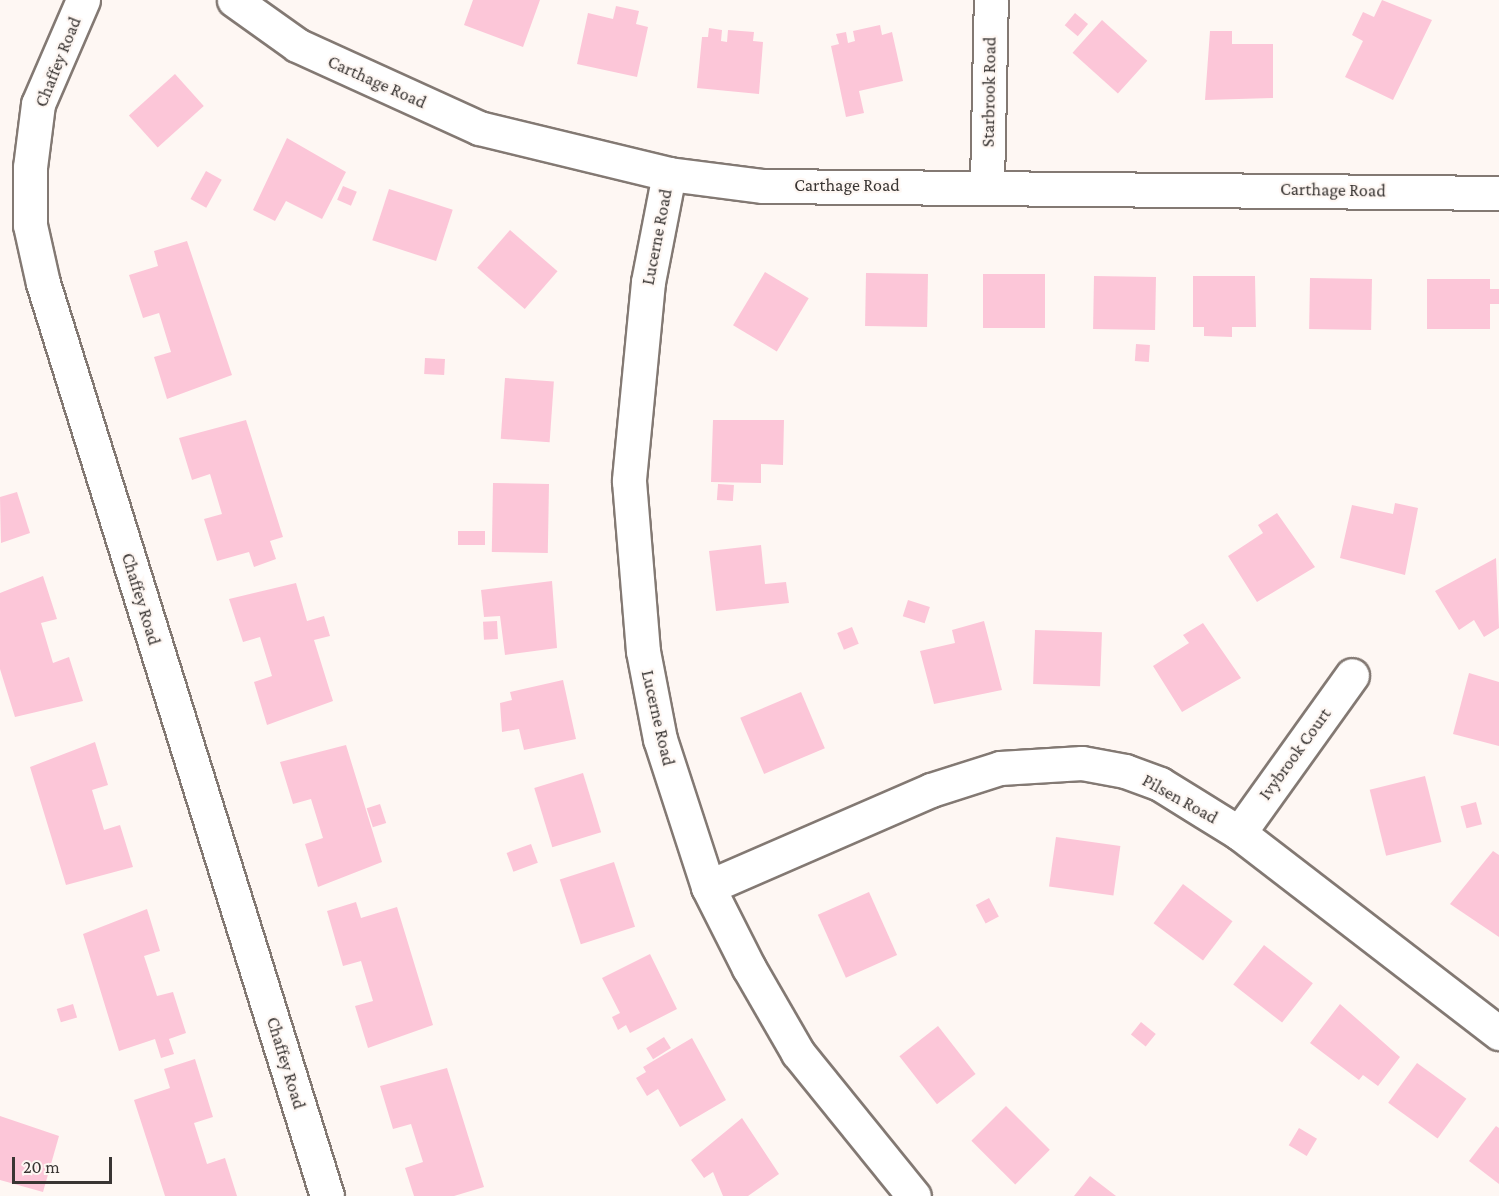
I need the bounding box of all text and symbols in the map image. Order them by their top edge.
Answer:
street label: Chaffey Road [30,14,86,110]
street label: Starbrook Road [977,37,1001,147]
street label: Carthage Road [324,51,430,113]
street label: Carthage Road [794,174,900,196]
street label: Carthage Road [1280,178,1386,202]
street label: Lucerne Road [637,187,677,287]
street label: Chaffey Road [117,550,165,648]
street label: Lucerne Road [637,668,679,768]
street label: Ivybrook Court [1254,704,1336,804]
street label: Pilsen Road [1138,769,1222,829]
street label: Chaffey Road [262,1014,310,1112]
scale bar [15,1145,116,1183]
text: 20 m [23,1157,60,1177]

